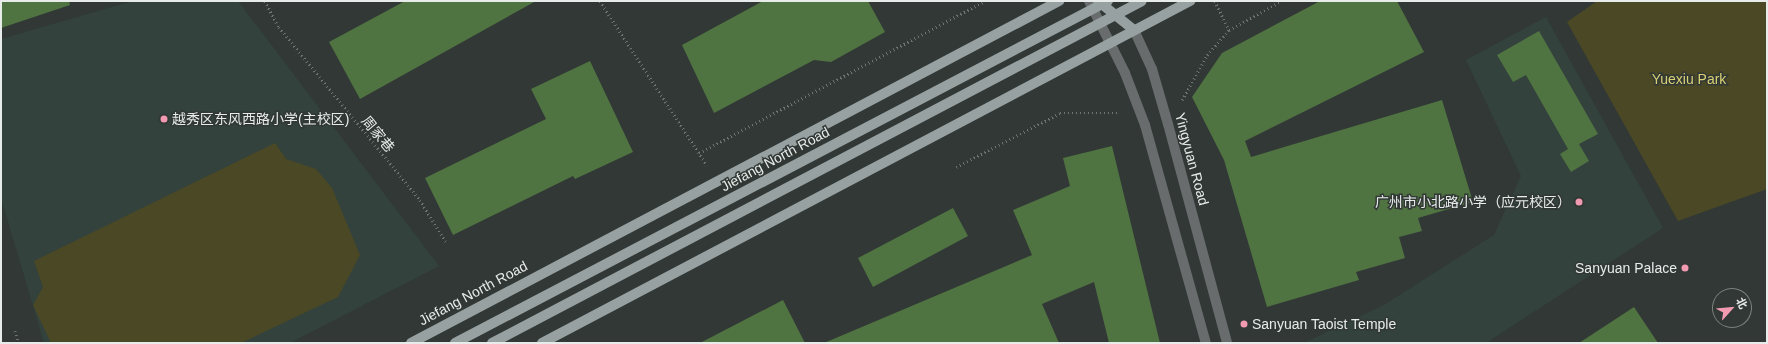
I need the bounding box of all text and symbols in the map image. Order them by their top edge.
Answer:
park label: Yuexiu Park [1652,71,1726,87]
place label: 越秀区东风西路小学(主校区) [172,111,349,127]
street label: Yingyuan Road [1172,111,1212,207]
street label: 周家巷 [358,113,398,155]
marker: 越秀区东风西路小学(主校区) [159,114,169,124]
street label: Jiefang North Road [718,123,832,195]
place label: 广州市小北路小学（应元校区） [1375,194,1571,210]
marker: 广州市小北路小学（应元校区） [1574,197,1584,207]
street label: Jiefang North Road [416,257,530,329]
place label: Sanyuan Palace [1575,260,1677,276]
marker: Sanyuan Palace [1680,263,1690,273]
north arrow [1712,288,1752,328]
text: 北 [1734,295,1750,311]
place label: Sanyuan Taoist Temple [1252,316,1397,332]
marker: Sanyuan Taoist Temple [1239,319,1249,329]

